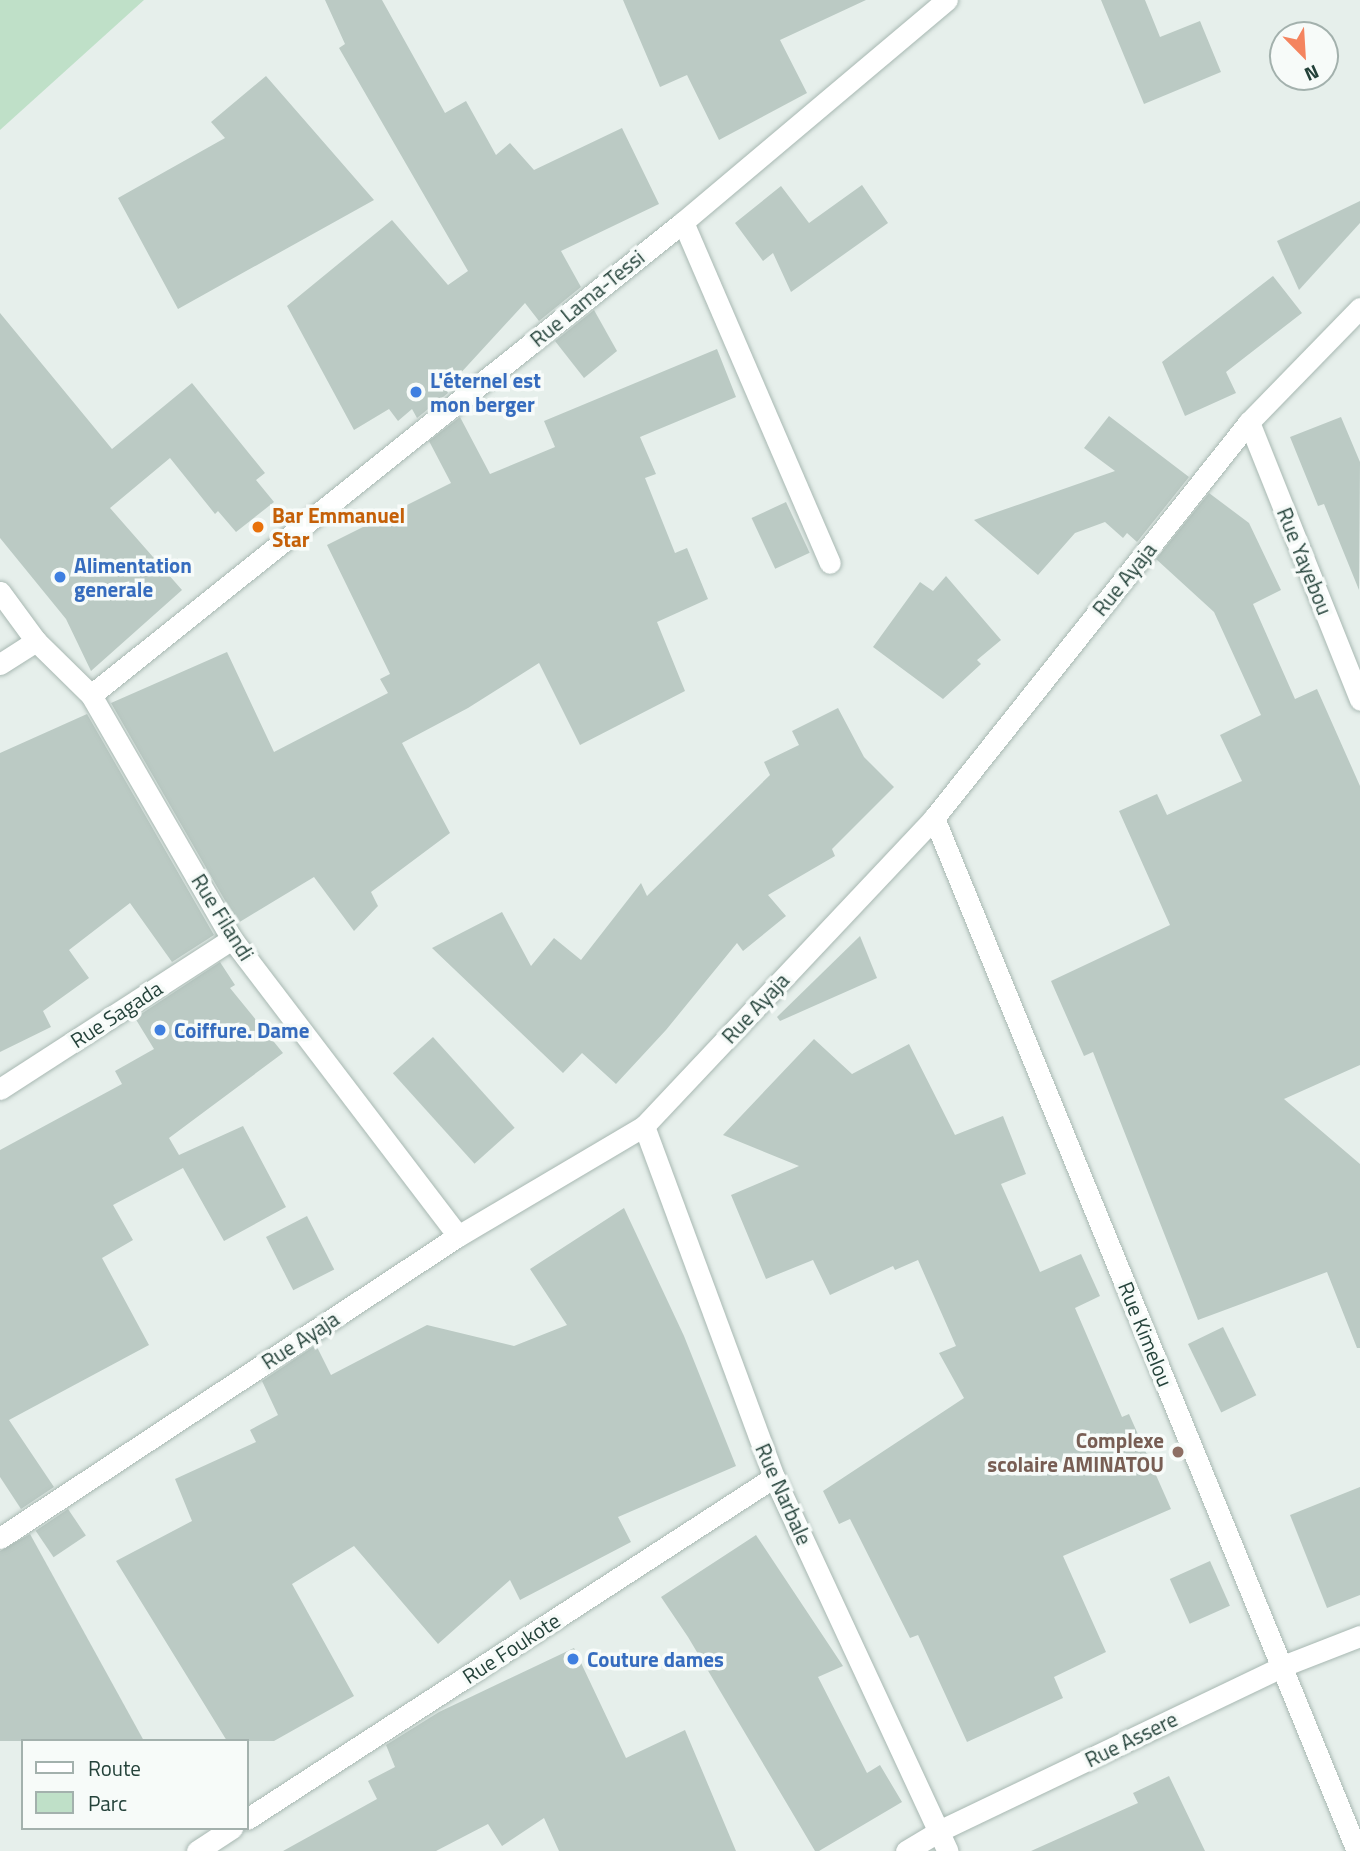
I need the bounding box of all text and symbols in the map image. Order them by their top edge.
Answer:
north arrow [1269,21,1339,91]
text: N [1300,58,1324,90]
street label: Rue Lama-Tessi [525,244,649,352]
place label: L'éternel est mon berger [430,367,541,417]
marker: L'éternel est mon berger [408,384,424,400]
place label: Bar Emmanuel Star [272,502,405,552]
street label: Rue Yayebou [1272,504,1338,618]
marker: Bar Emmanuel Star [250,519,266,535]
street label: Rue Ayaja [1087,537,1161,621]
place label: Alimentation generale [74,552,192,602]
marker: Alimentation generale [52,569,68,585]
street label: Rue Filandi [187,869,259,965]
street label: Rue Ayaja [716,968,794,1048]
street label: Rue Sagada [65,975,167,1053]
place label: Coiffure. Dame [174,1017,309,1043]
marker: Coiffure. Dame [152,1022,168,1038]
street label: Rue Kimelou [1114,1278,1178,1390]
street label: Rue Ayaja [257,1306,343,1374]
place label: Complexe scolaire AMINATOU [987,1427,1164,1477]
street label: Rue Narbale [750,1439,818,1549]
marker: Complexe scolaire AMINATOU [1170,1444,1186,1460]
street label: Rue Foukote [458,1607,564,1689]
place label: Couture dames [587,1646,724,1672]
marker: Couture dames [565,1651,581,1667]
street label: Rue Assere [1081,1706,1181,1772]
legend [21,1739,248,1830]
text: Route [88,1752,141,1784]
text: Parc [88,1787,127,1819]

